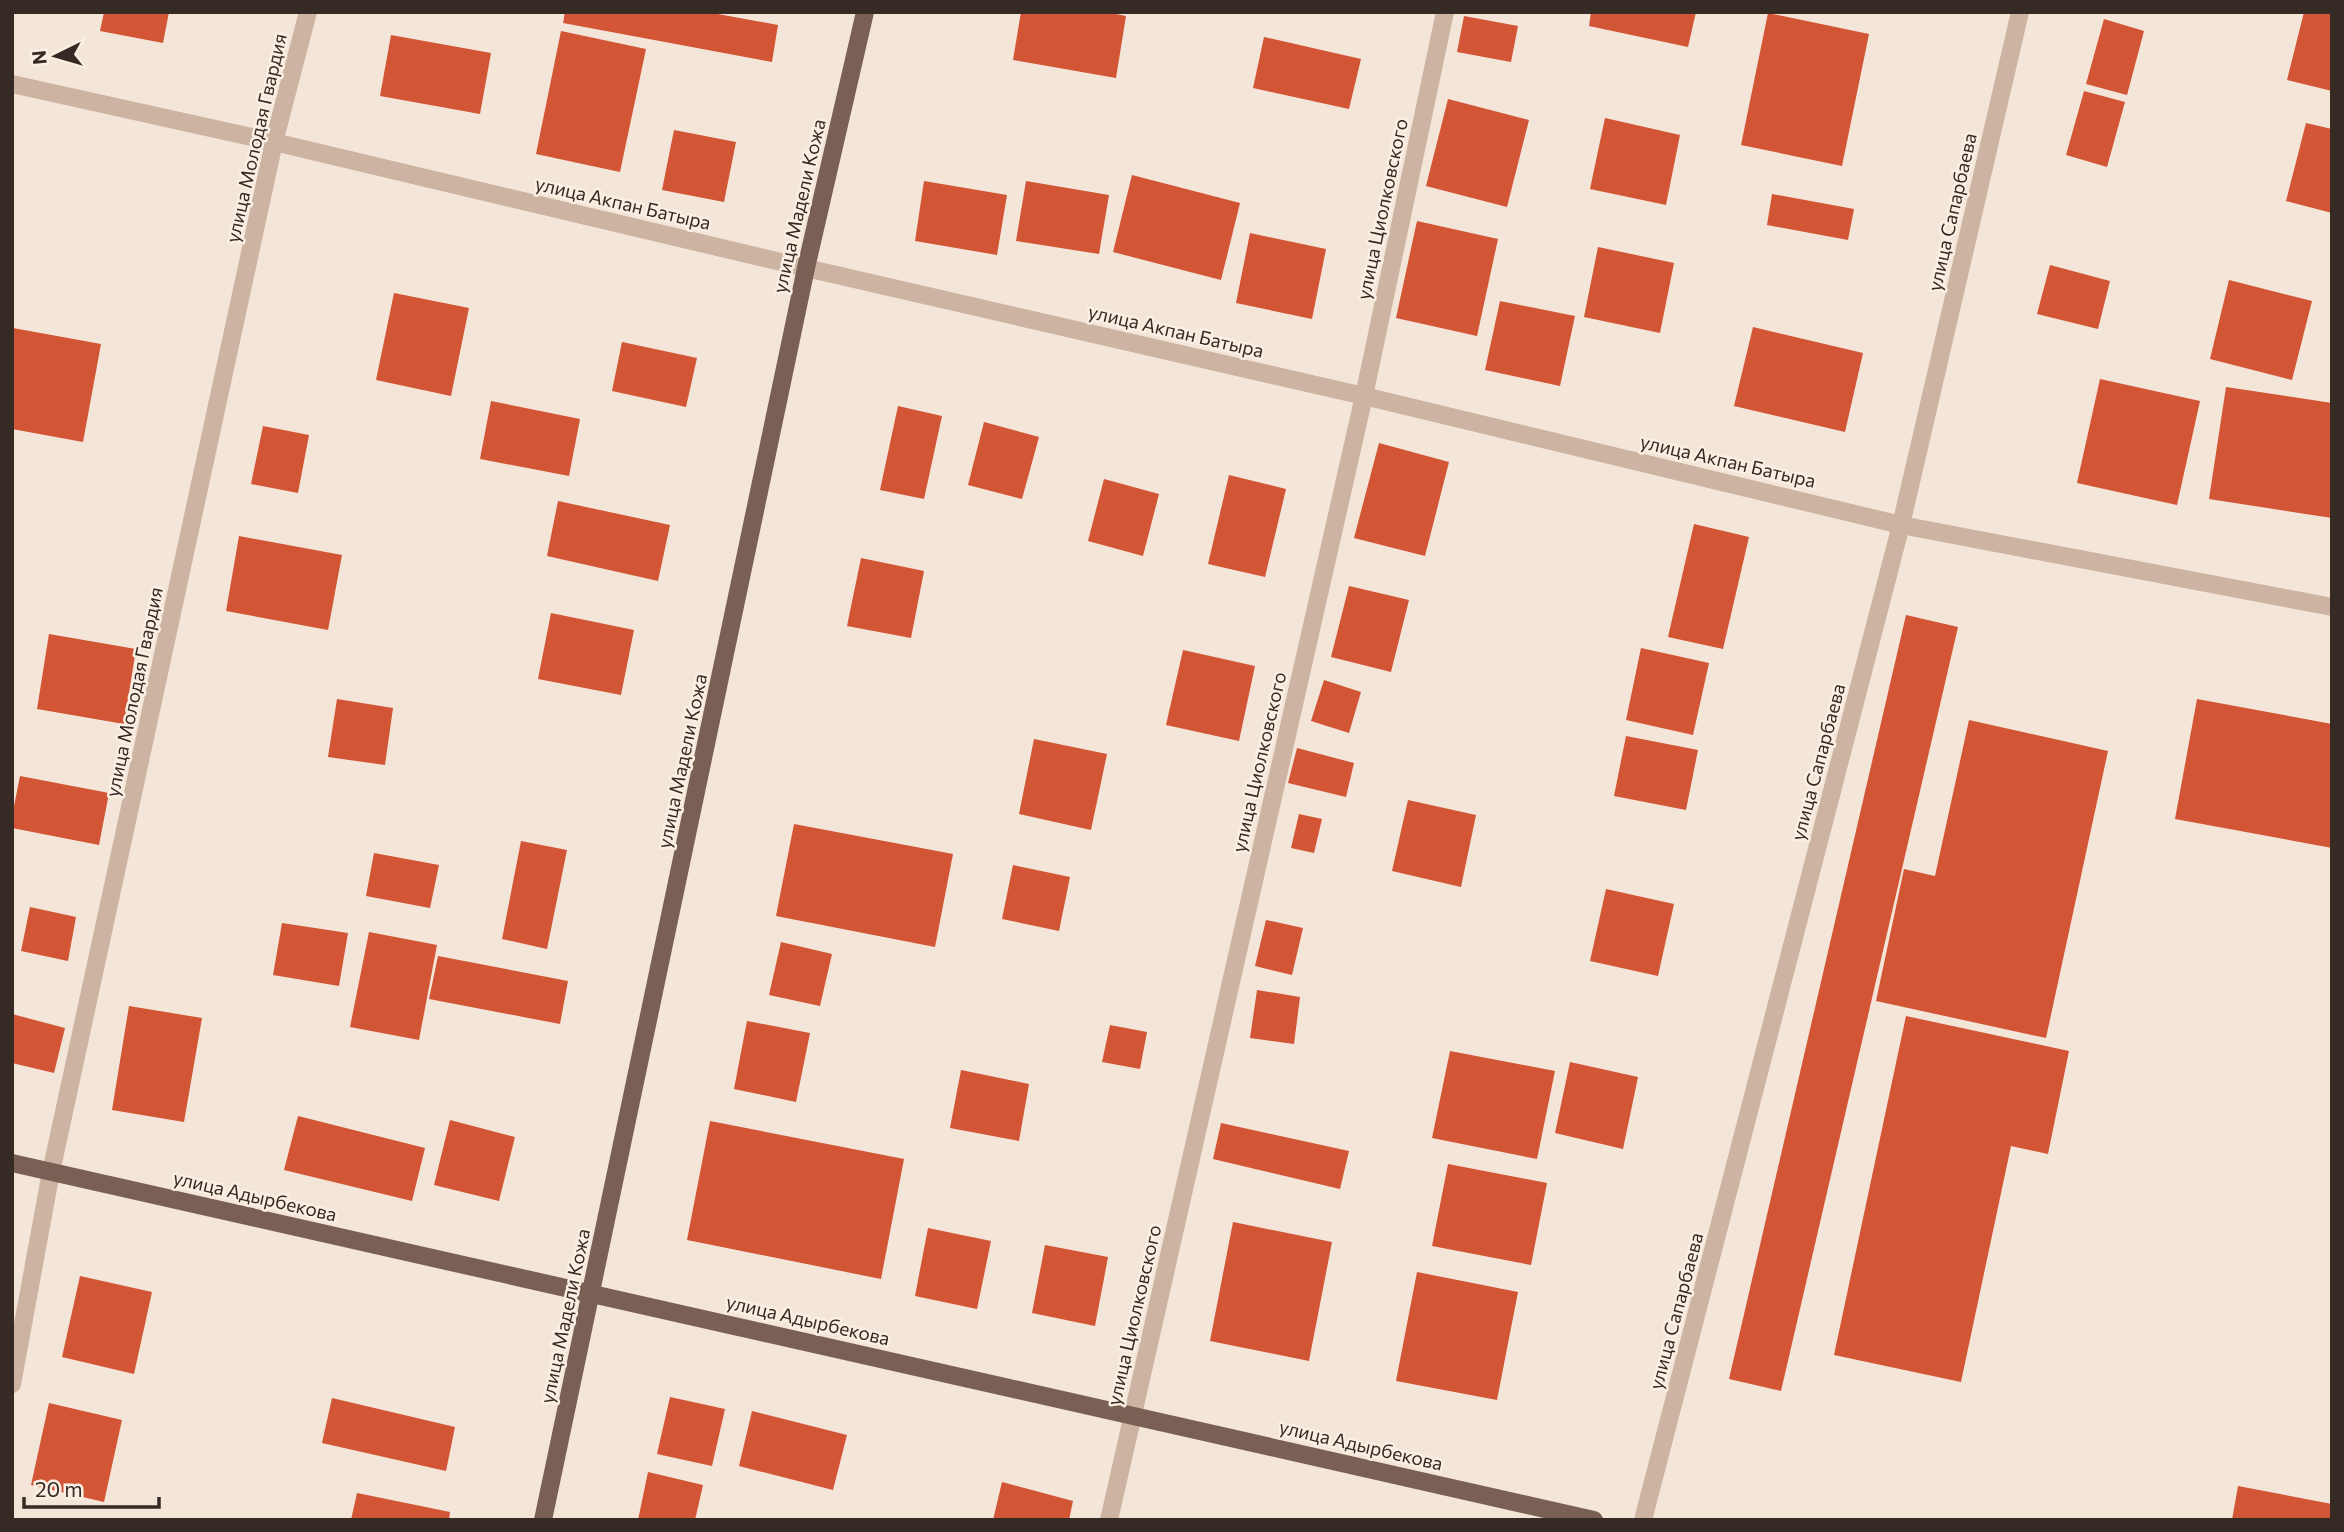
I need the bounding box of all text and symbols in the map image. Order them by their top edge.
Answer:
north arrow [21,21,91,91]
street label: улица Молодая Гвардия [220,31,291,245]
text: N [26,49,51,66]
street label: улица Циолковского [1351,116,1412,301]
street label: улица Мадели Кожа [767,117,830,295]
street label: улица Сапарбаева [1922,131,1981,293]
street label: улица Акпан Батыра [533,171,713,234]
street label: улица Акпан Батыра [1086,299,1266,362]
street label: улица Акпан Батыра [1638,429,1818,492]
street label: улица Молодая Гвардия [100,585,167,799]
street label: улица Циолковского [1227,669,1290,854]
street label: улица Мадели Кожа [652,671,711,850]
street label: улица Сапарбаева [1785,681,1850,843]
street label: улица Адырбекова [171,1165,339,1226]
street label: улица Циолковского [1102,1222,1165,1407]
street label: улица Мадели Кожа [535,1226,594,1405]
street label: улица Сапарбаева [1643,1230,1708,1392]
street label: улица Адырбекова [724,1289,892,1350]
street label: улица Адырбекова [1277,1414,1445,1475]
scale bar [24,1466,159,1510]
text: 20 m [35,1476,83,1501]

